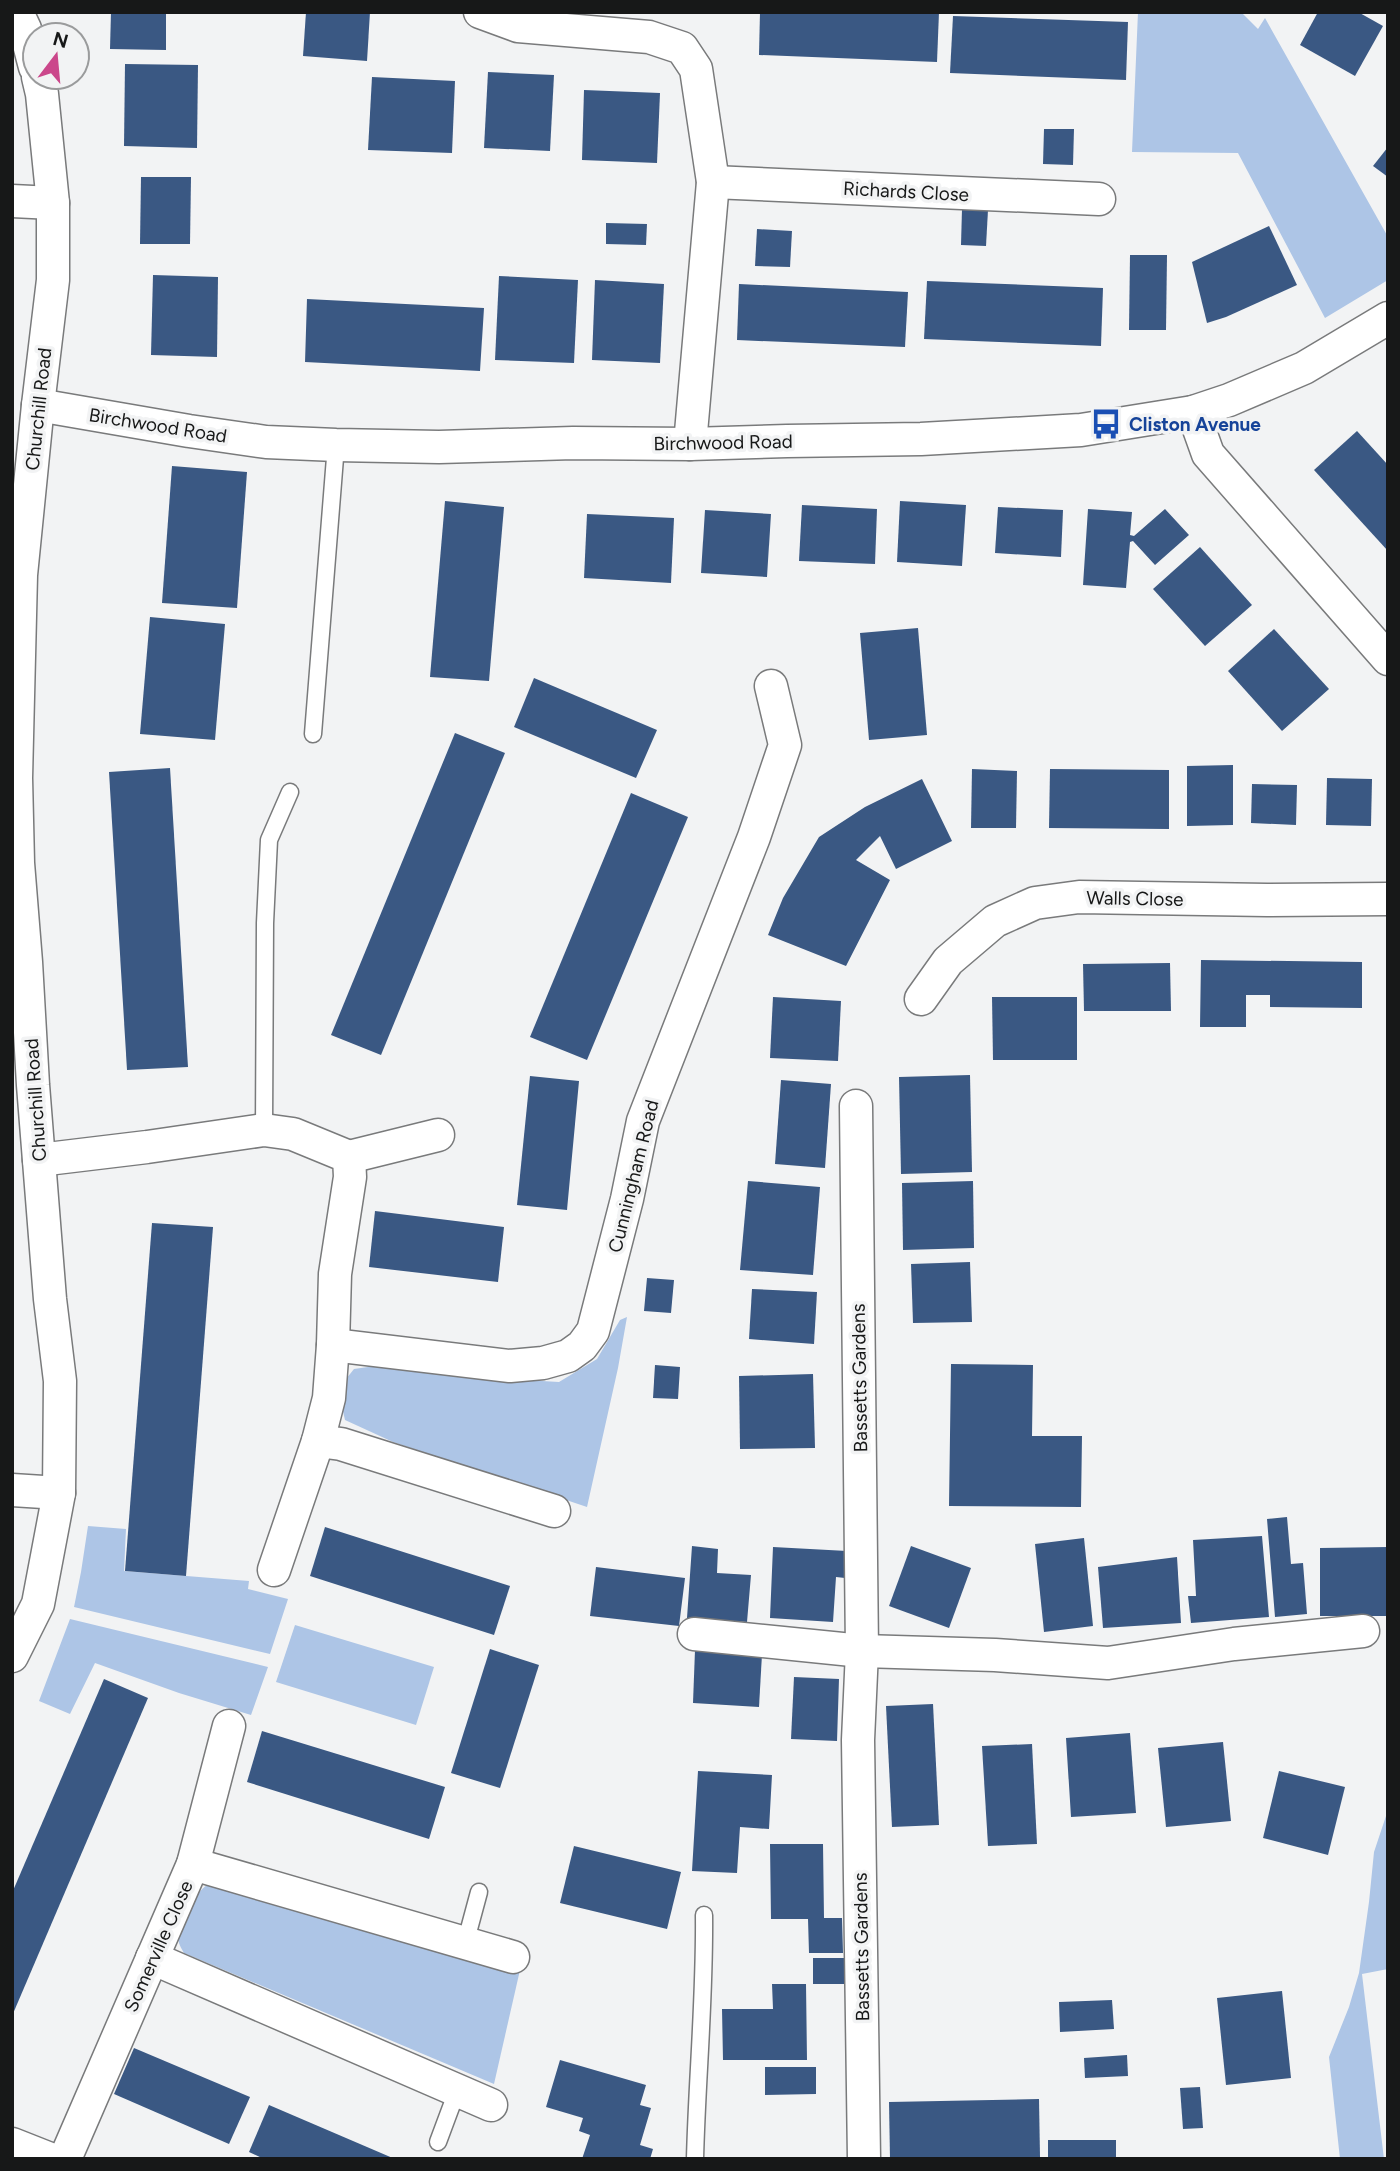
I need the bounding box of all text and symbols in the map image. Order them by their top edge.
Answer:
north arrow [21,21,91,91]
text: N [50,27,71,53]
street label: Richards Close [842,177,970,206]
street label: Churchill Road [21,346,56,472]
street label: Birchwood Road [87,403,229,448]
bus stop icon: Cliston Avenue [1089,407,1123,441]
place label: Cliston Avenue [1129,413,1261,436]
street label: Birchwood Road [653,430,793,455]
street label: Walls Close [1086,886,1184,911]
street label: Churchill Road [20,1038,51,1162]
street label: Cunningham Road [603,1097,664,1255]
street label: Bassetts Gardens [847,1303,872,1453]
street label: Bassetts Gardens [849,1872,874,2022]
street label: Somerville Close [119,1877,198,2016]

